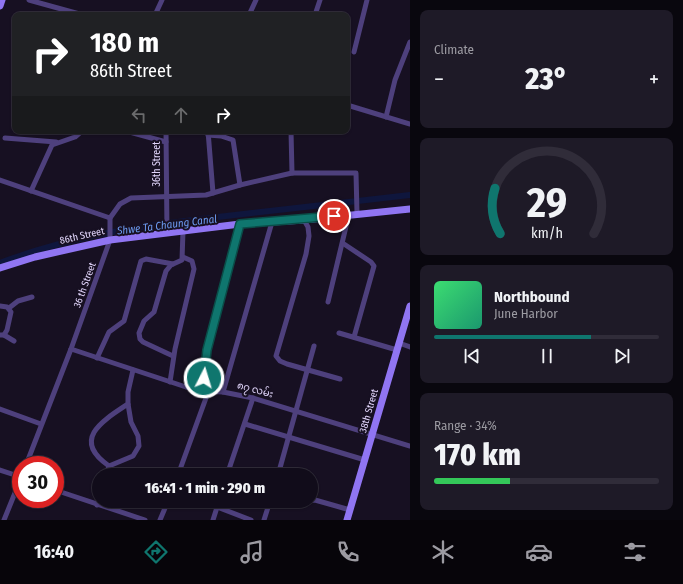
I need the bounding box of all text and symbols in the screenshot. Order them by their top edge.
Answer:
text: 180 m [90,26,159,59]
icon: right [24,28,76,80]
text: Climate [434,42,474,57]
text: 86th Street [90,60,172,82]
text: 23° [525,61,568,97]
text: − [434,66,444,93]
text: + [649,66,659,93]
icon: left [128,104,150,126]
icon: ahead [170,104,192,126]
icon: right [212,104,234,126]
street label: 36th Street [151,141,163,186]
text: 29 [525,178,567,228]
pin [317,199,351,233]
icon: arrive [323,205,345,227]
water label: Shwe Ta Chaung Canal [115,212,218,238]
street label: 86th Street [59,225,106,247]
text: km/h [531,225,562,242]
street label: 36 th Street [71,260,99,309]
text: Northbound [494,288,570,306]
text: June Harbor [494,306,558,321]
icon: previous [461,345,483,367]
icon: pause [536,345,558,367]
icon: next [611,345,633,367]
position arrow [183,357,225,399]
street label: ၈၇ လမ်း [235,378,275,402]
street label: 38th Street [357,387,381,434]
text: Range · 34% [434,418,497,433]
text: 170 km [434,437,521,473]
speed limit sign: 30 [12,456,64,508]
text: 16:41 · 1 min · 290 m [145,479,265,497]
icon: directions [142,538,170,566]
icon: music [238,538,266,566]
icon: phone [334,538,362,566]
icon: climate [429,538,457,566]
icon: car [525,538,553,566]
icon: filters [621,538,649,566]
text: 16:40 [34,541,74,563]

